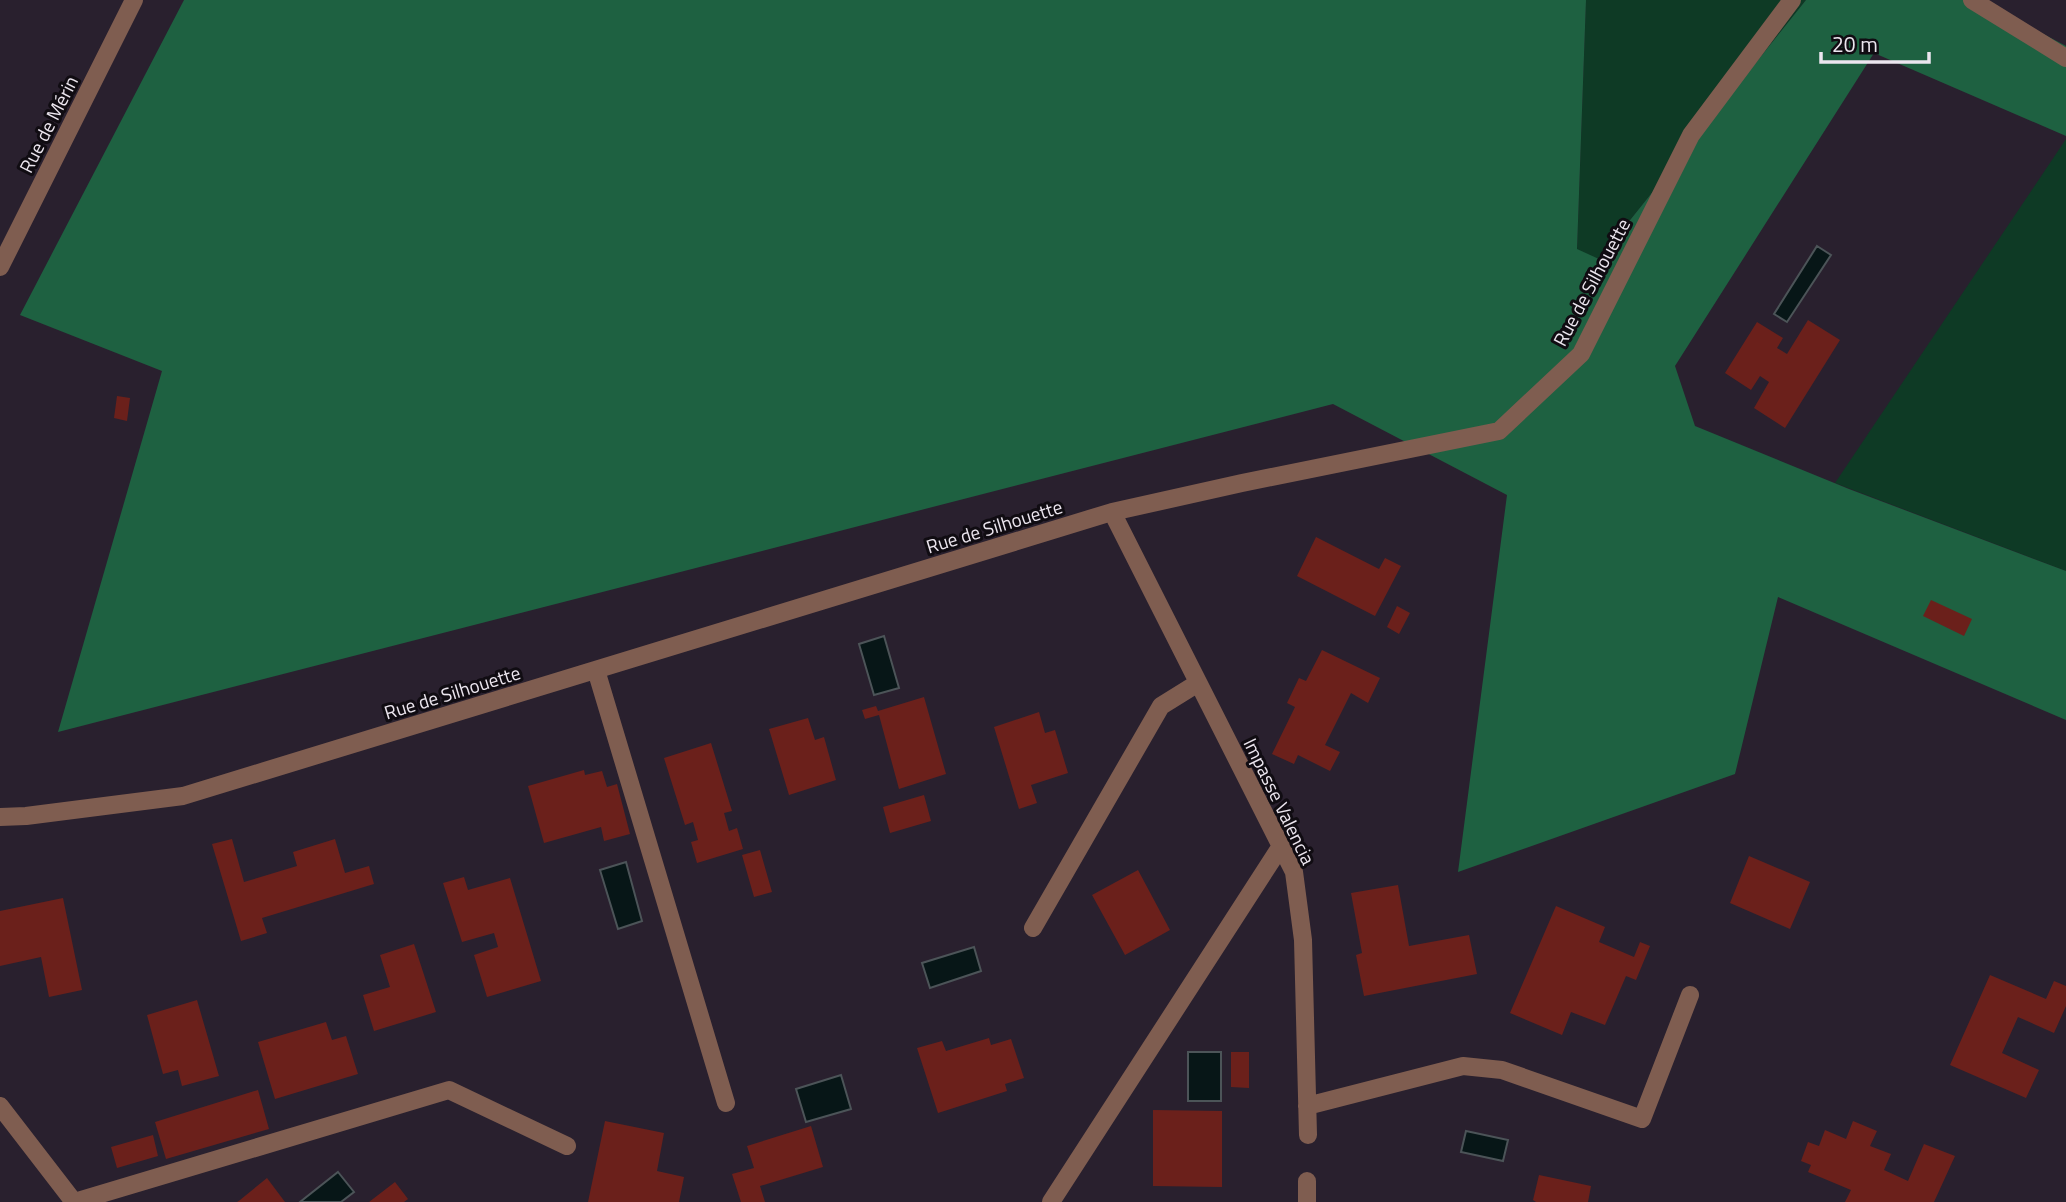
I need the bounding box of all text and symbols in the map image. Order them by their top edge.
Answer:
scale bar [1821,21,1930,65]
text: 20 m [1832,28,1878,60]
street label: Rue de Mérin [11,70,85,178]
street label: Rue de Silhouette [1545,213,1637,351]
street label: Rue de Silhouette [922,492,1066,560]
street label: Rue de Silhouette [380,658,524,726]
street label: Impasse Valencia [1237,733,1323,870]

